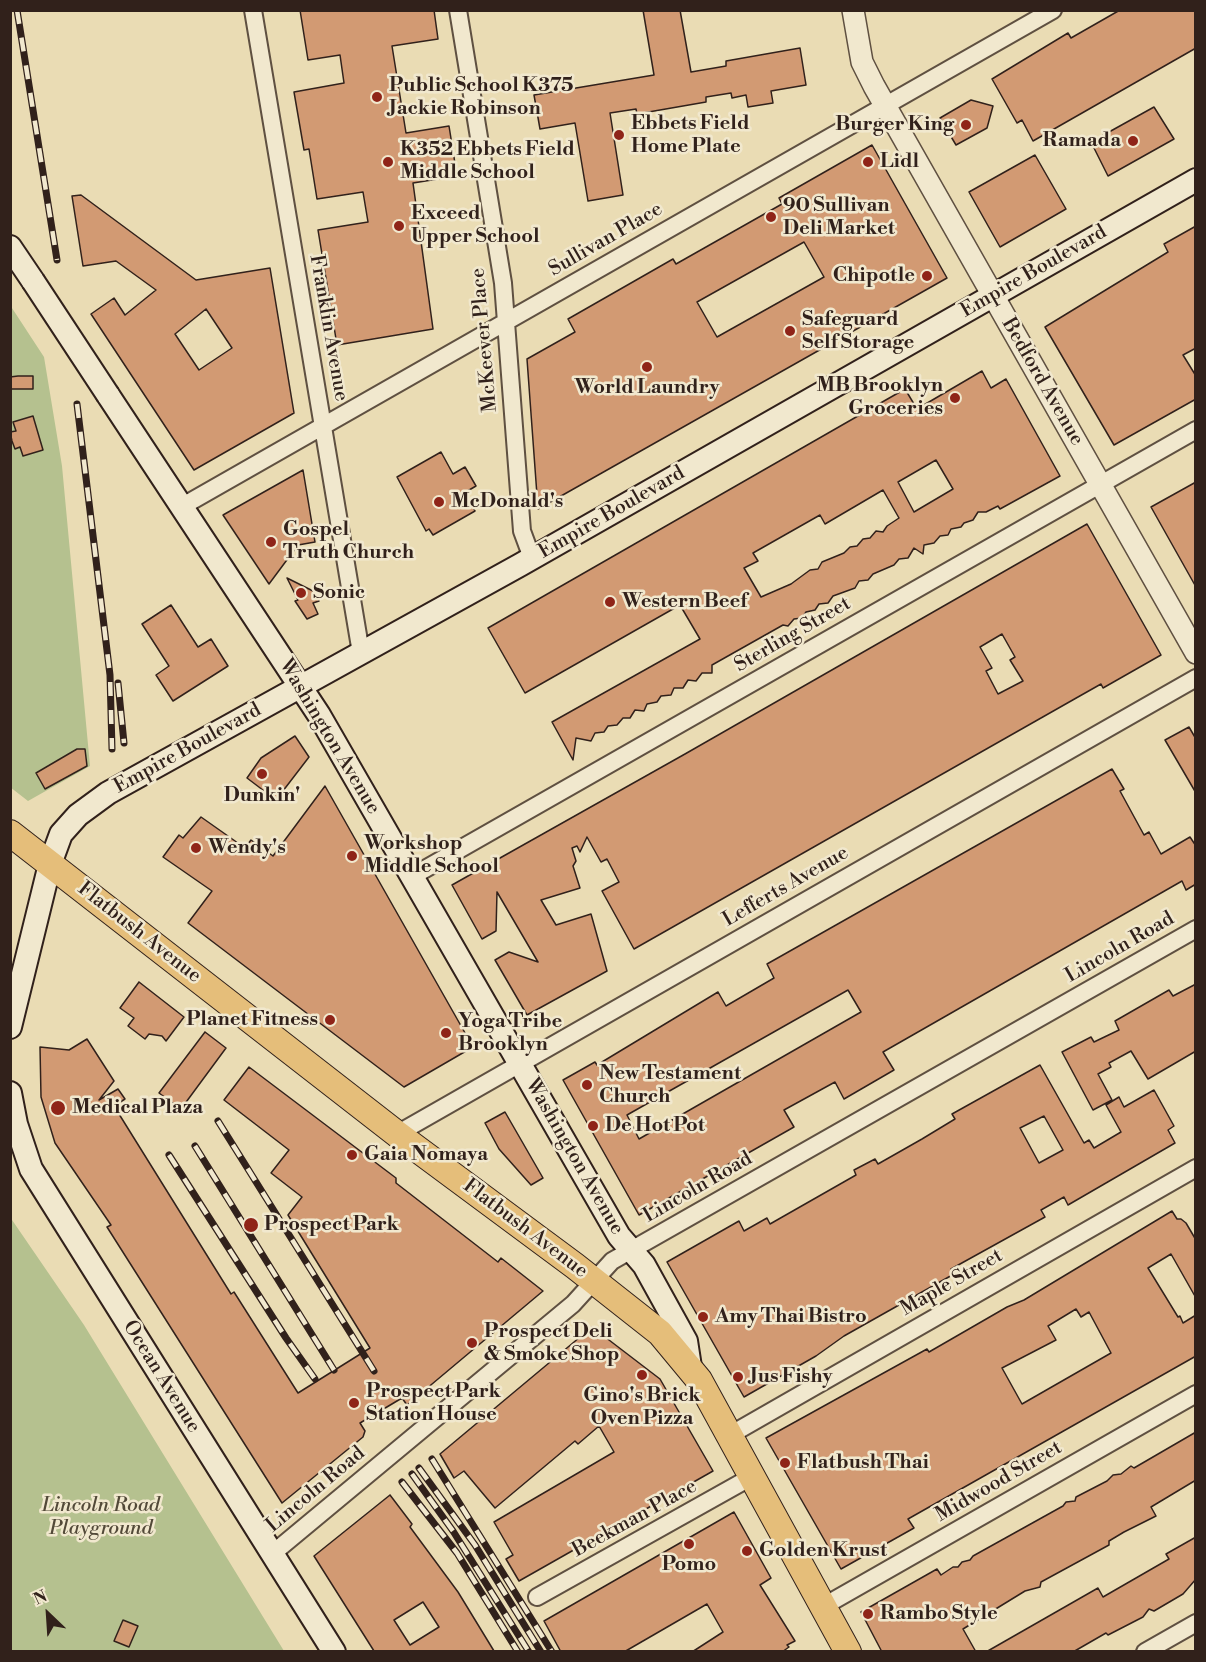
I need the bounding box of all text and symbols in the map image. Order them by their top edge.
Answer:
place label: Public School K375 Jackie Robinson [389,74,573,121]
marker: Public School K375 Jackie Robinson [370,90,384,104]
place label: Ebbets Field Home Plate [631,112,750,159]
place label: Burger King [835,113,954,137]
marker: Burger King [959,118,973,132]
marker: Ebbets Field Home Plate [612,128,626,142]
place label: Ramada [1043,129,1121,153]
marker: Ramada [1126,134,1140,148]
place label: K352 Ebbets Field Middle School [400,138,575,185]
place label: Lidl [880,150,919,174]
marker: K352 Ebbets Field Middle School [381,155,395,169]
marker: Lidl [861,155,875,169]
place label: 90 Sullivan Deli Market [783,194,895,241]
street label: Sullivan Place [545,198,667,282]
place label: Exceed Upper School [411,202,540,249]
marker: 90 Sullivan Deli Market [764,210,778,224]
marker: Exceed Upper School [392,219,406,233]
street label: Empire Boulevard [957,220,1111,324]
street label: Franklin Avenue [303,253,353,403]
place label: Chipotle [833,264,915,288]
street label: McKeever Place [467,267,503,413]
marker: Chipotle [920,269,934,283]
place label: Safeguard Self Storage [802,308,914,355]
street label: Bedford Avenue [996,314,1088,450]
marker: Safeguard Self Storage [783,324,797,338]
marker: World Laundry [640,360,654,374]
place label: MB Brooklyn Groceries [816,374,943,421]
place label: World Laundry [575,376,719,400]
marker: MB Brooklyn Groceries [948,391,962,405]
street label: Empire Boulevard [535,461,689,565]
place label: McDonald's [451,490,563,514]
marker: McDonald's [432,495,446,509]
place label: Gospel Truth Church [283,518,414,565]
marker: Gospel Truth Church [264,535,278,549]
place label: Sonic [313,581,365,605]
marker: Sonic [294,586,308,600]
place label: Western Beef [622,590,747,614]
street label: Sterling Street [731,592,855,678]
marker: Western Beef [603,595,617,609]
street label: Washington Avenue [273,655,385,819]
street label: Empire Boulevard [110,699,266,799]
marker: Dunkin' [255,767,269,781]
place label: Dunkin' [224,784,300,808]
place label: Workshop Middle School [364,832,499,879]
place label: Wendy's [208,836,286,860]
marker: Wendy's [189,841,203,855]
street label: Lefferts Avenue [719,841,853,933]
marker: Workshop Middle School [345,849,359,863]
street label: Flatbush Avenue [72,877,206,989]
street label: Lincoln Road [1061,907,1179,989]
place label: Planet Fitness [186,1008,318,1032]
place label: Yoga Tribe Brooklyn [458,1010,562,1057]
marker: Planet Fitness [323,1013,337,1027]
marker: Yoga Tribe Brooklyn [439,1026,453,1040]
place label: New Testament Church [599,1062,741,1109]
street label: Washington Avenue [519,1075,629,1239]
marker: New Testament Church [580,1078,594,1092]
place label: Medical Plaza [72,1096,203,1120]
marker: Medical Plaza [49,1099,67,1117]
place label: De Hot Pot [605,1114,705,1138]
marker: De Hot Pot [586,1119,600,1133]
place label: Gaia Nomaya [364,1143,488,1167]
street label: Lincoln Road [639,1147,757,1229]
marker: Gaia Nomaya [345,1148,359,1162]
street label: Flatbush Avenue [458,1174,592,1284]
place label: Prospect Park [264,1213,399,1237]
marker: Prospect Park [242,1216,260,1234]
street label: Maple Street [897,1244,1007,1322]
place label: Amy Thai Bistro [715,1305,867,1329]
marker: Amy Thai Bistro [696,1310,710,1324]
street label: Ocean Avenue [117,1316,205,1438]
place label: Prospect Deli & Smoke Shop [484,1320,619,1367]
marker: Prospect Deli & Smoke Shop [465,1336,479,1350]
place label: Jus Fishy [750,1365,833,1389]
marker: Gino's Brick Oven Pizza [635,1368,649,1382]
marker: Jus Fishy [731,1370,745,1384]
place label: Prospect Park Station House [366,1380,501,1427]
place label: Gino's Brick Oven Pizza [583,1384,701,1431]
marker: Prospect Park Station House [347,1396,361,1410]
street label: Midwood Street [932,1436,1066,1528]
street label: Lincoln Road [262,1442,370,1538]
place label: Flatbush Thai [797,1451,929,1475]
marker: Flatbush Thai [778,1456,792,1470]
street label: Beekman Place [569,1475,701,1563]
park label: Lincoln Road Playground [42,1494,160,1541]
marker: Pomo [682,1537,696,1551]
place label: Golden Krust [759,1539,887,1563]
marker: Golden Krust [740,1544,754,1558]
place label: Pomo [662,1553,716,1577]
north arrow [18,1584,78,1644]
text: N [30,1586,50,1609]
place label: Rambo Style [880,1602,998,1626]
marker: Rambo Style [861,1607,875,1621]

